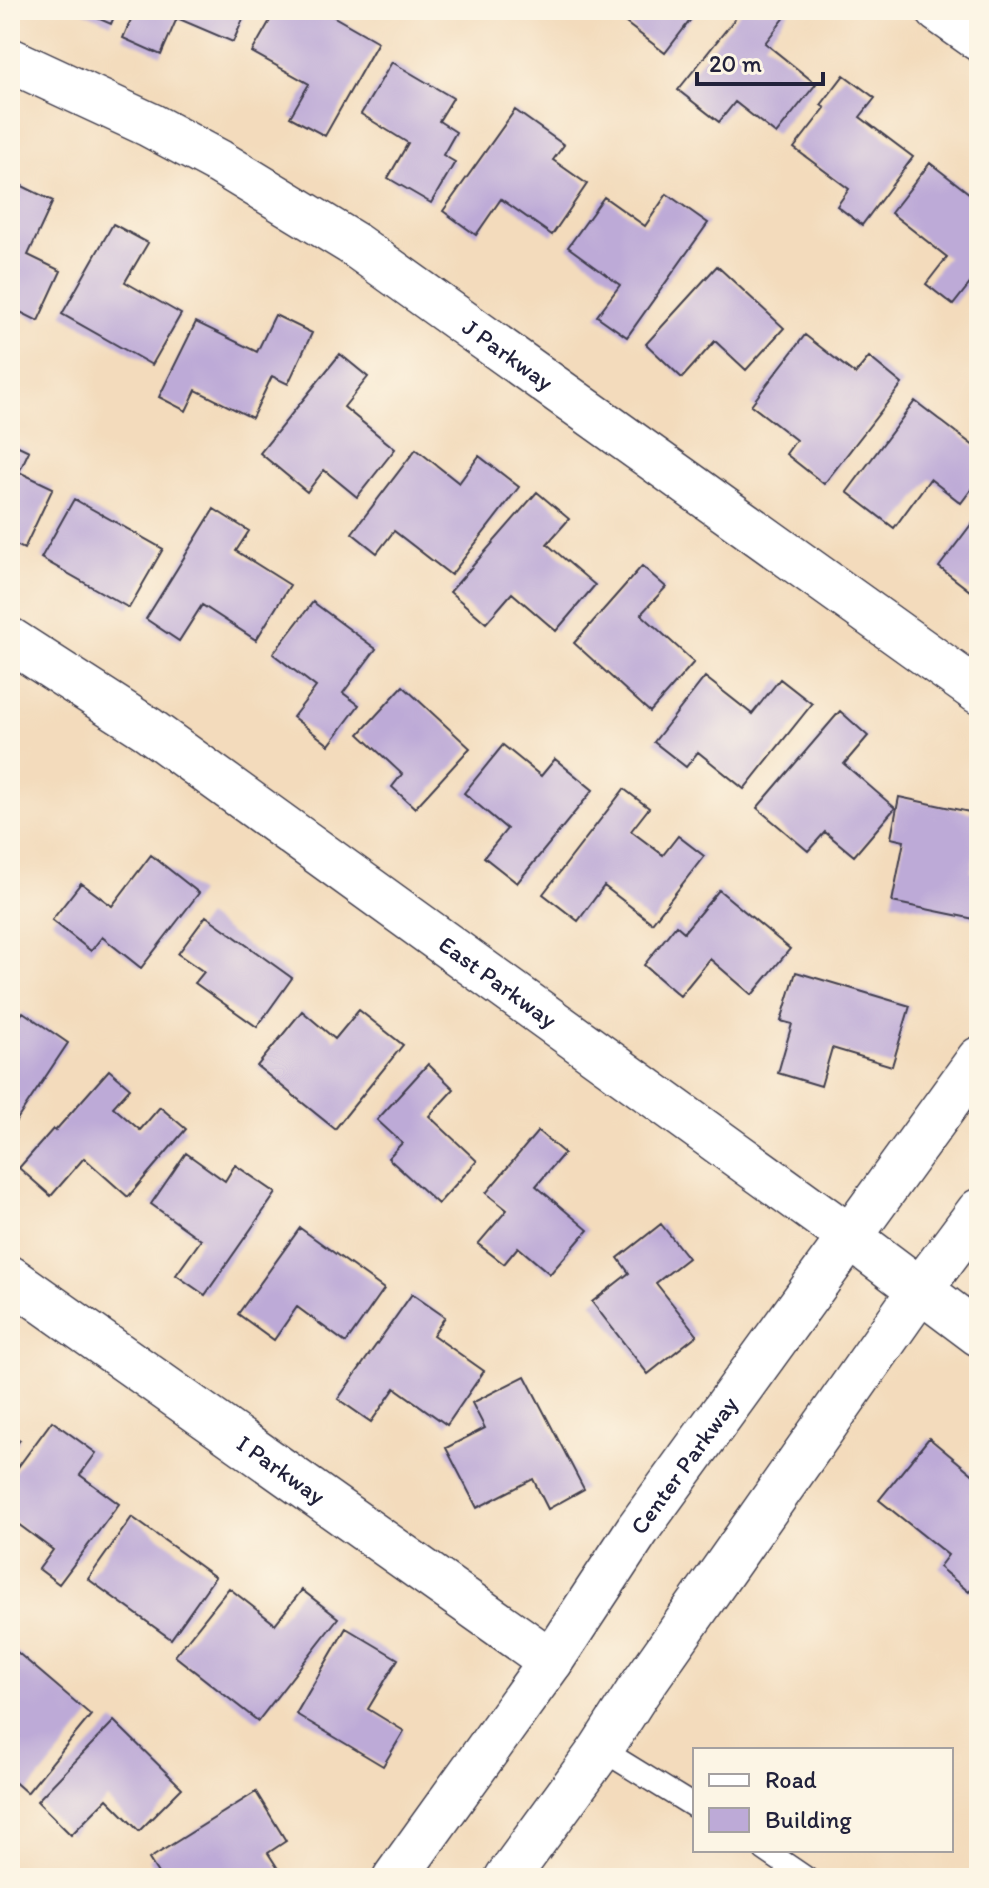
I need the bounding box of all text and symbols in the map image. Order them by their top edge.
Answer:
scale bar [697,36,823,86]
text: 20 m [709,49,762,78]
street label: J Parkway [457,312,559,396]
street label: East Parkway [433,929,563,1034]
street label: Center Parkway [624,1390,744,1540]
street label: I Parkway [232,1428,331,1510]
legend [693,1748,953,1852]
text: Road [765,1765,817,1794]
text: Building [765,1805,852,1834]

